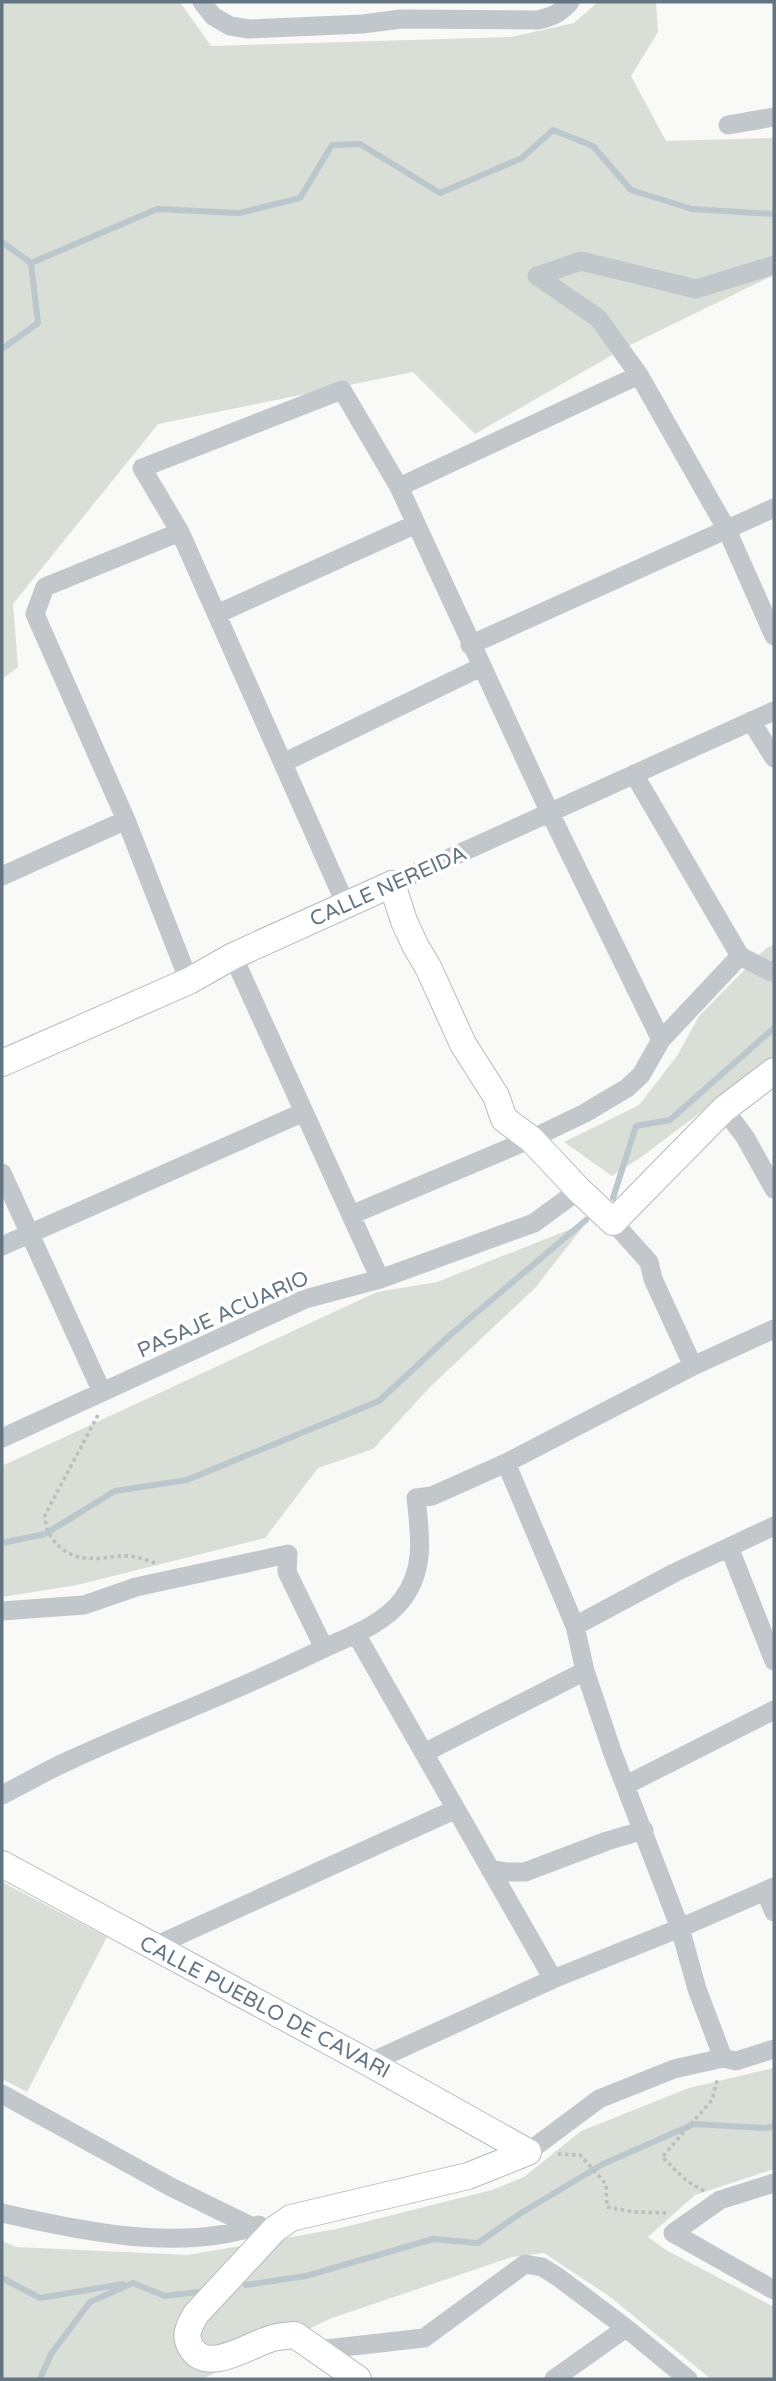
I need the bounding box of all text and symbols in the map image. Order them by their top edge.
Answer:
street label: CALLE NEREIDA [306,841,470,932]
street label: PASAJE ACUARIO [134,1265,313,1364]
street label: CALLE PUEBLO DE CAVARI [135,1931,394,2084]

